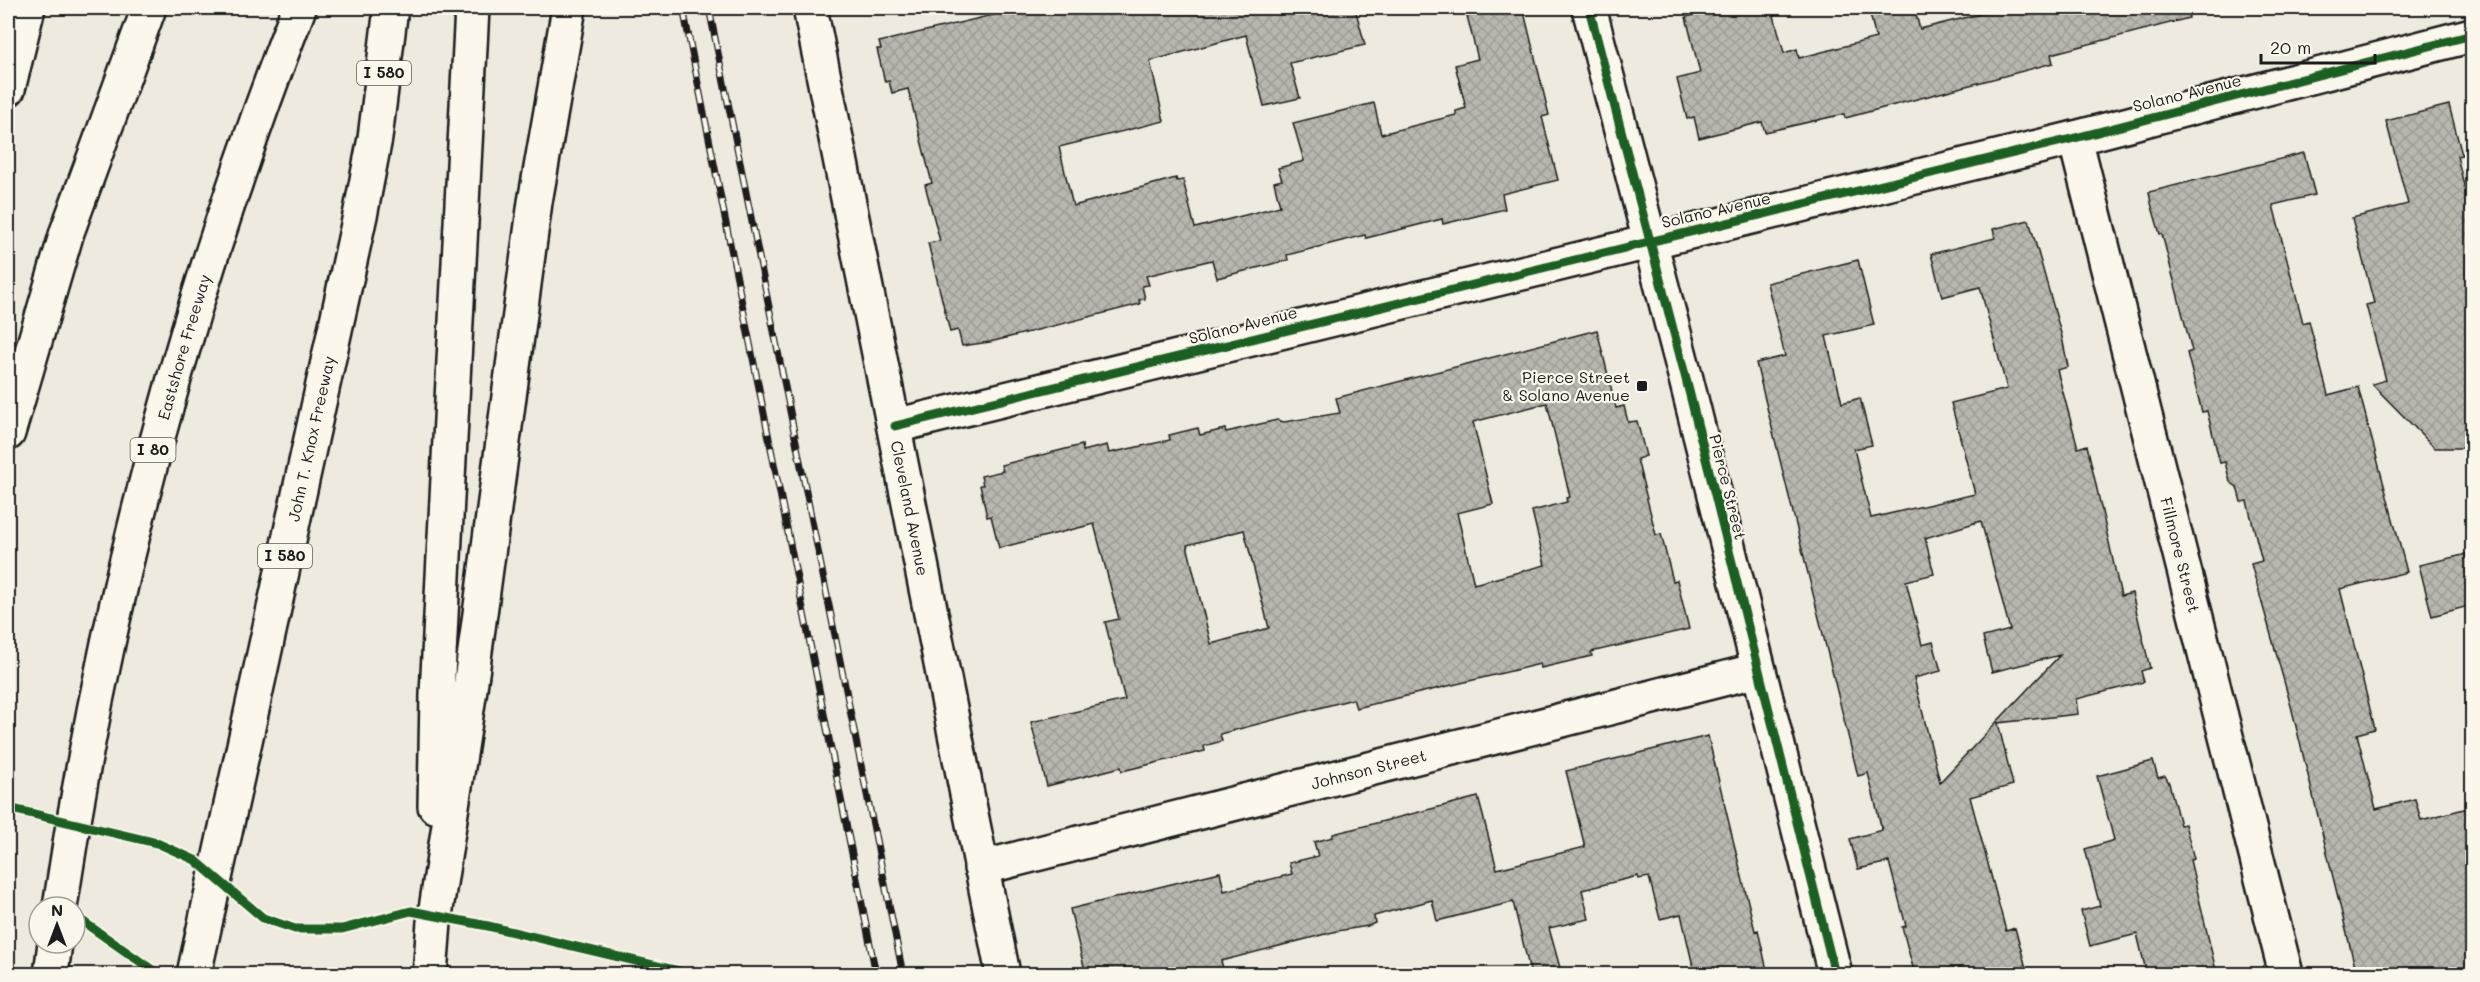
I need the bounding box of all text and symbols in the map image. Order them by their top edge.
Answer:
scale bar [2261,27,2375,65]
text: 20 m [2270,35,2311,59]
road number: I 580 [357,61,411,85]
street label: Solano Avenue [2130,69,2243,116]
street label: Solano Avenue [1659,187,1772,232]
street label: Eastshore Freeway [152,271,215,422]
street label: Solano Avenue [1186,301,1299,348]
street label: John T. Knox Freeway [282,354,339,523]
place label: Pierce Street & Solano Avenue [1502,366,1630,405]
marker: Pierce Street & Solano Avenue [1635,379,1649,393]
street label: Pierce Street [1705,432,1752,542]
road number: I 80 [130,438,176,462]
street label: Cleveland Avenue [887,439,934,577]
street label: Fillmore Street [2156,495,2205,615]
road number: I 580 [258,544,312,568]
street label: Johnson Street [1309,744,1428,794]
north arrow [27,895,87,955]
text: N [51,899,63,920]

